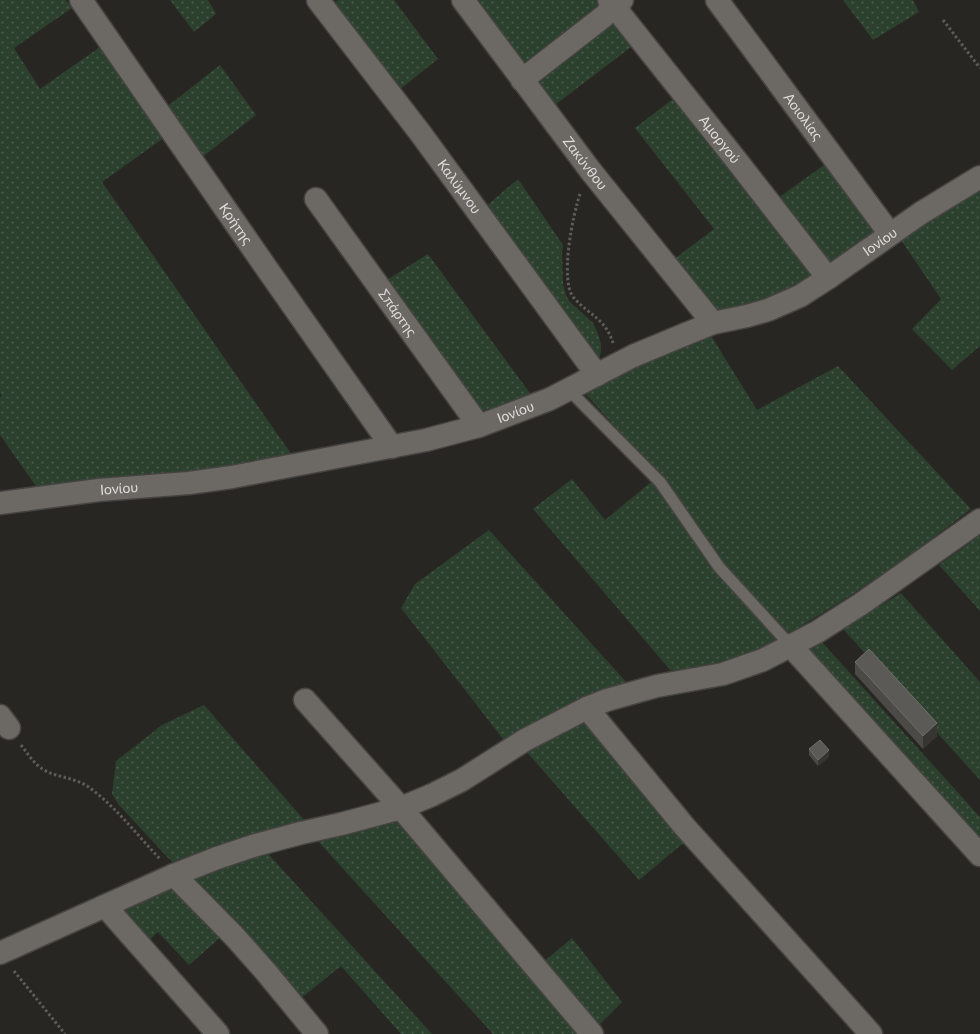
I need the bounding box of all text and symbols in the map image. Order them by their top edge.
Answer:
street label: Αοιολίας [781,89,827,144]
street label: Αμοργού [696,112,744,166]
street label: Ζακύνθου [560,133,611,193]
street label: Καλύμνου [434,156,485,217]
street label: Κρήτης [216,200,257,248]
street label: Ιονίου [859,223,900,259]
street label: Σπάρτης [375,286,421,340]
street label: Ιονίου [495,397,536,426]
street label: Ιονίου [99,478,139,498]

